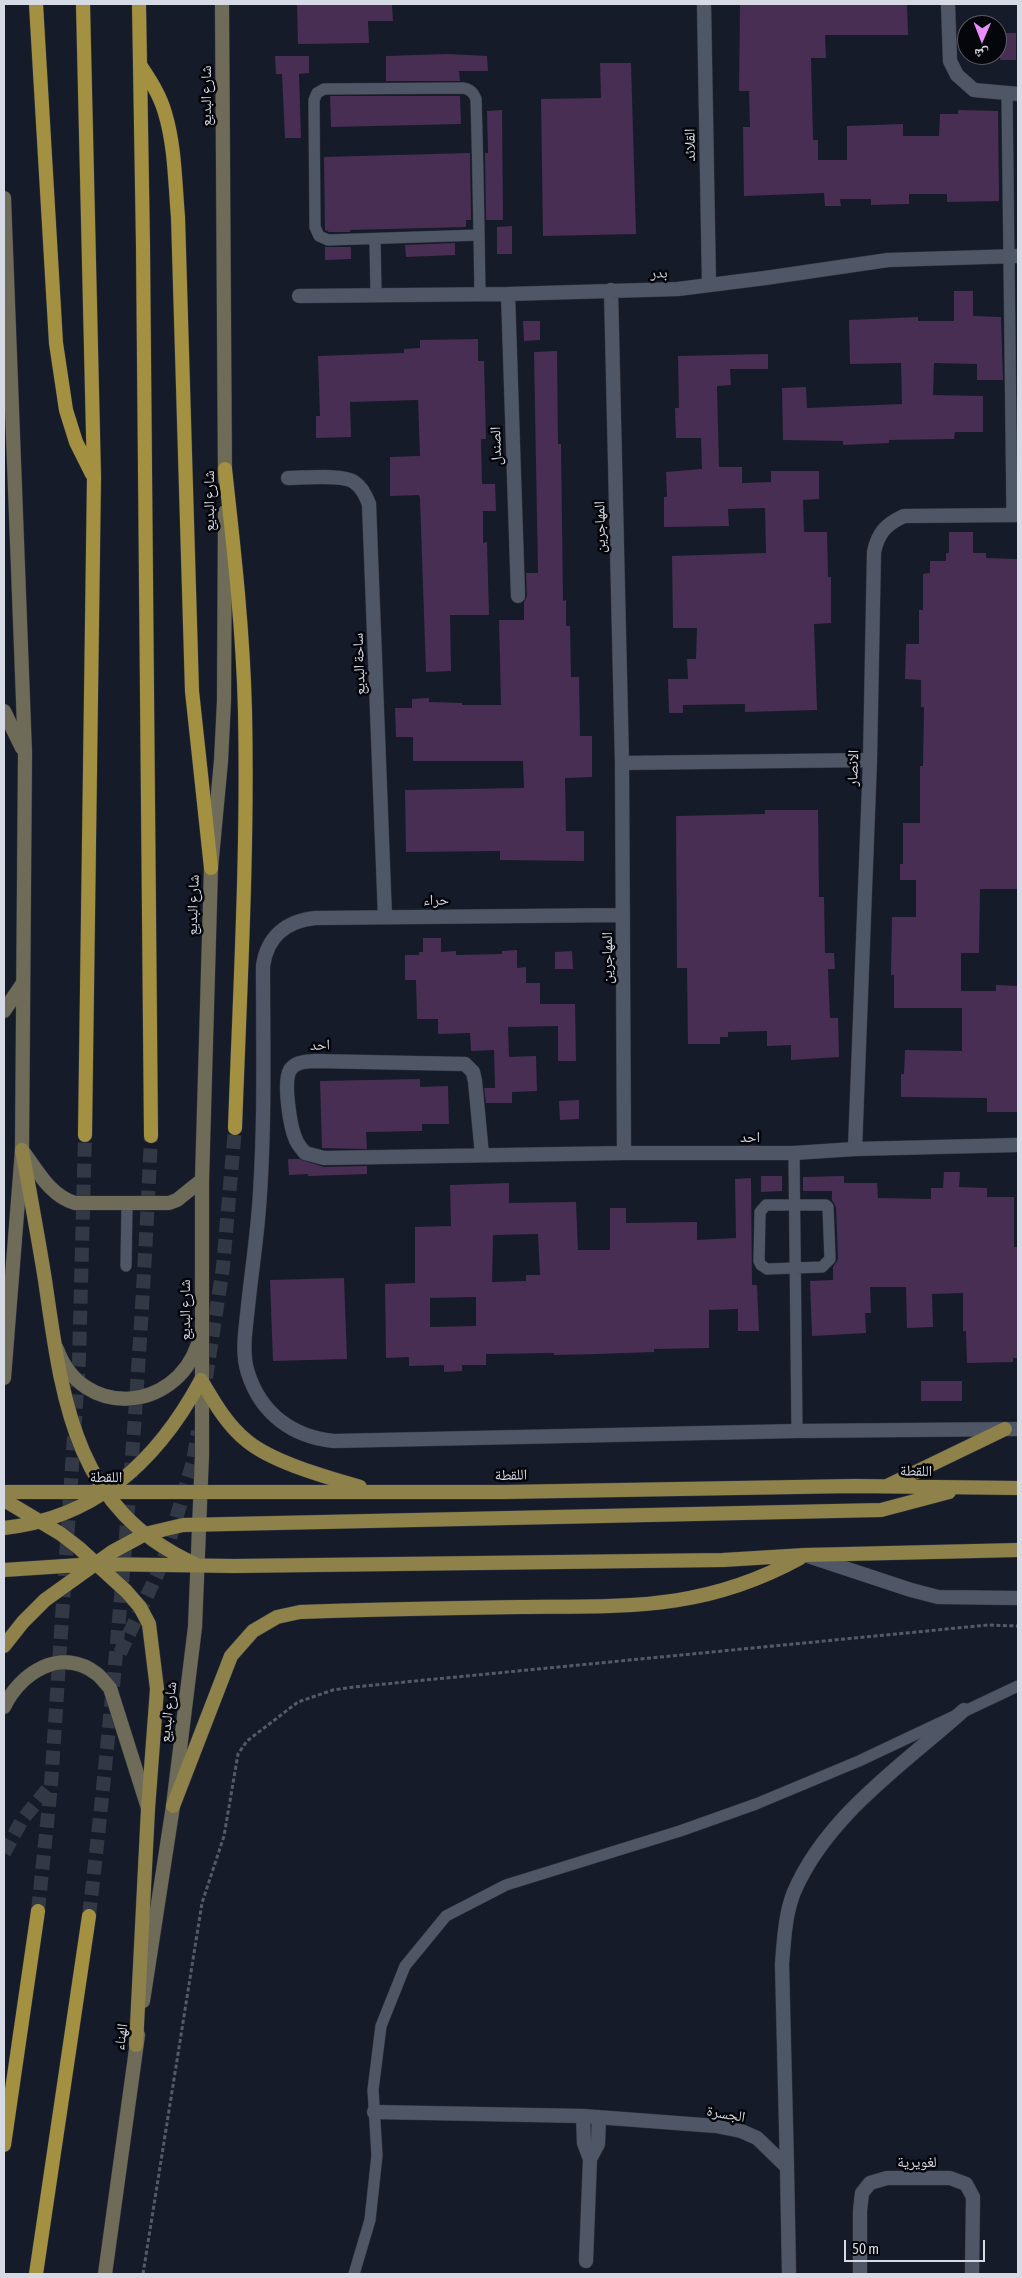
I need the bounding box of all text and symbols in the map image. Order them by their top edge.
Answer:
north arrow [957,15,1007,65]
text: ش [974,46,989,62]
street label: شارع البديع [197,65,215,127]
street label: القلائد [681,128,699,162]
street label: بدر [650,264,668,282]
street label: الصندل [486,426,506,466]
street label: شارع البديع [200,470,218,532]
street label: المهاجرين [591,501,609,553]
street label: ساحة البديع [349,632,369,696]
street label: الانصار [843,749,863,787]
street label: شارع البديع [183,874,203,936]
street label: حراء [423,891,449,909]
street label: المهاجرين [598,932,616,984]
street label: احد [310,1036,330,1054]
street label: احد [740,1128,760,1146]
street label: شارع البديع [176,1279,194,1341]
street label: اللقطة [900,1462,932,1480]
street label: اللقطة [495,1466,527,1484]
street label: اللقطة [90,1468,122,1486]
street label: شارع البديع [155,1681,181,1743]
street label: الهناء [110,2022,132,2052]
street label: الجسرة [705,2102,747,2126]
street label: لغويرية [897,2153,937,2171]
scale bar [847,2230,988,2262]
text: 50 m [852,2240,879,2257]

